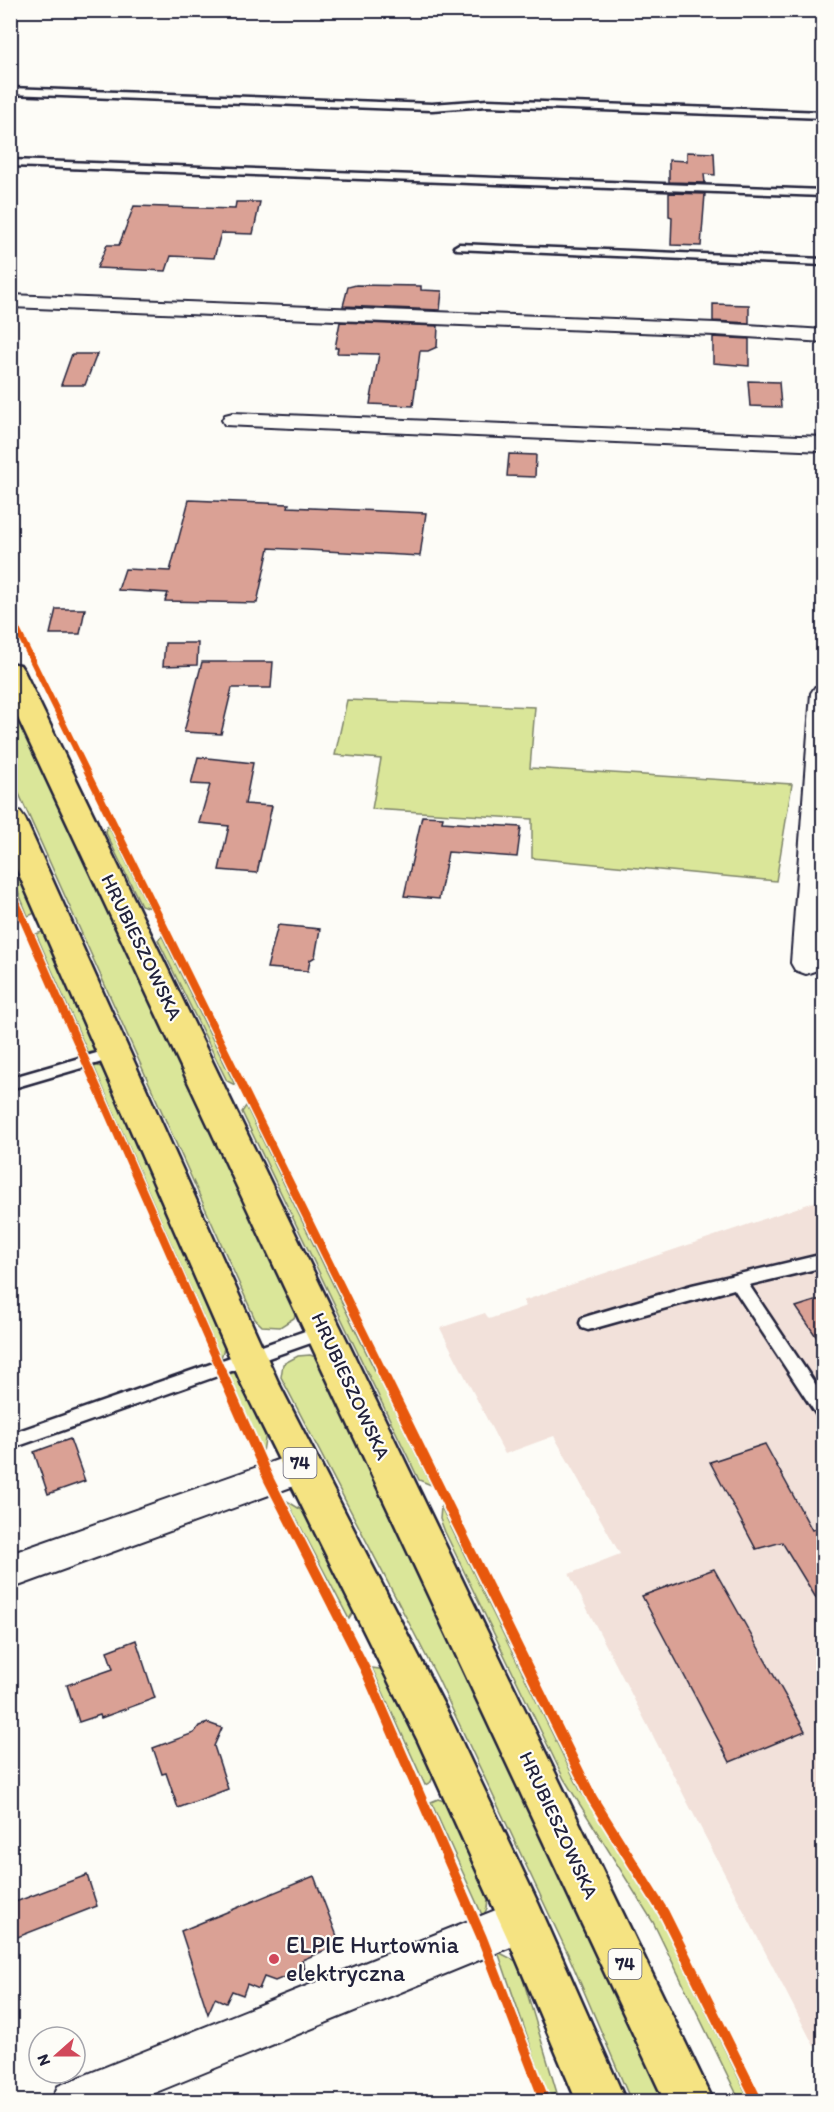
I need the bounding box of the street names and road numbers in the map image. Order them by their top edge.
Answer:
street label: HRUBIESZOWSKA [96,870,188,1024]
street label: HRUBIESZOWSKA [306,1309,396,1464]
road number: 74 [284,1448,316,1478]
street label: HRUBIESZOWSKA [514,1748,604,1903]
road number: 74 [608,1949,642,1979]

